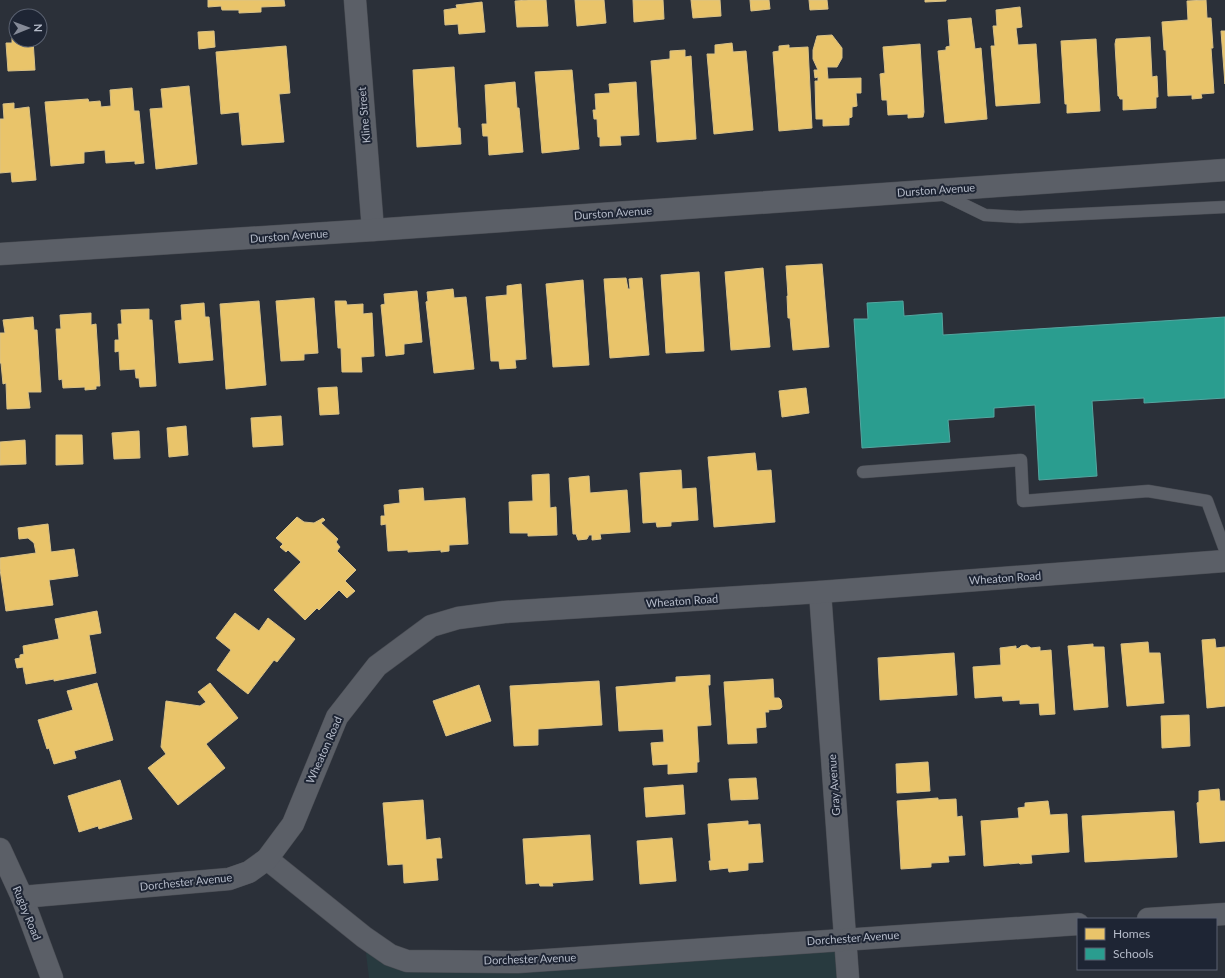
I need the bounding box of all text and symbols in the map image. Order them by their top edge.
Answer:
north arrow [8,8,48,48]
text: N [32,23,45,32]
street label: Kline Street [355,86,372,144]
street label: Durston Avenue [896,180,976,199]
street label: Durston Avenue [573,203,653,222]
street label: Durston Avenue [249,226,329,245]
street label: Wheaton Road [969,568,1041,587]
street label: Wheaton Road [646,591,718,610]
street label: Wheaton Road [303,714,344,785]
street label: Gray Avenue [825,754,842,816]
street label: Dorchester Avenue [139,870,233,893]
street label: Rugby Road [11,884,44,942]
legend [1077,918,1217,970]
text: Homes [1113,926,1150,941]
street label: Dorchester Avenue [806,928,900,947]
text: Schools [1113,946,1154,961]
street label: Dorchester Avenue [483,950,577,967]

